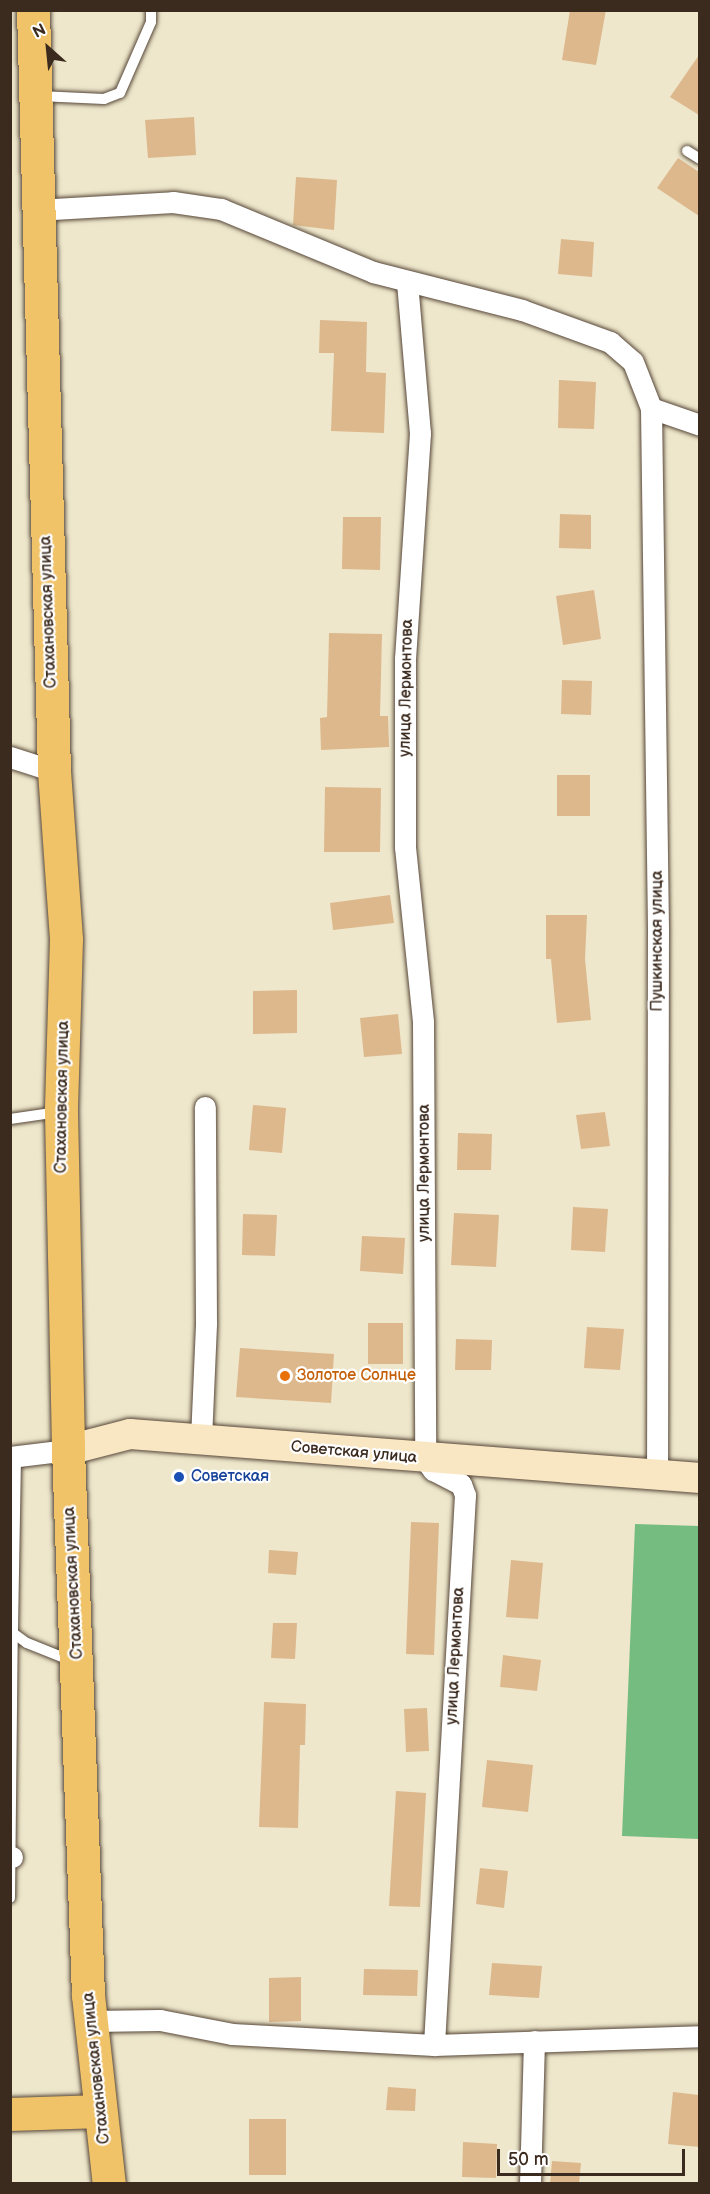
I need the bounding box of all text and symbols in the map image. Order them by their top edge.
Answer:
north arrow [18,18,78,78]
text: N [30,20,49,43]
street label: Стахановская улица [37,535,61,689]
street label: улица Лермонтова [396,619,418,757]
street label: Пушкинская улица [648,870,668,1012]
street label: Стахановская улица [52,1020,74,1174]
street label: улица Лермонтова [415,1104,435,1242]
place label: Золотое Солнце [297,1366,416,1386]
marker: Золотое Солнце [278,1369,292,1383]
street label: Советская улица [290,1438,418,1468]
place label: Советская [191,1467,269,1487]
marker: Советская [172,1470,186,1484]
street label: Стахановская улица [60,1506,88,1660]
street label: улица Лермонтова [443,1587,469,1725]
street label: Стахановская улица [79,1991,115,2145]
scale bar [500,2137,688,2175]
text: 50 m [508,2149,549,2170]

